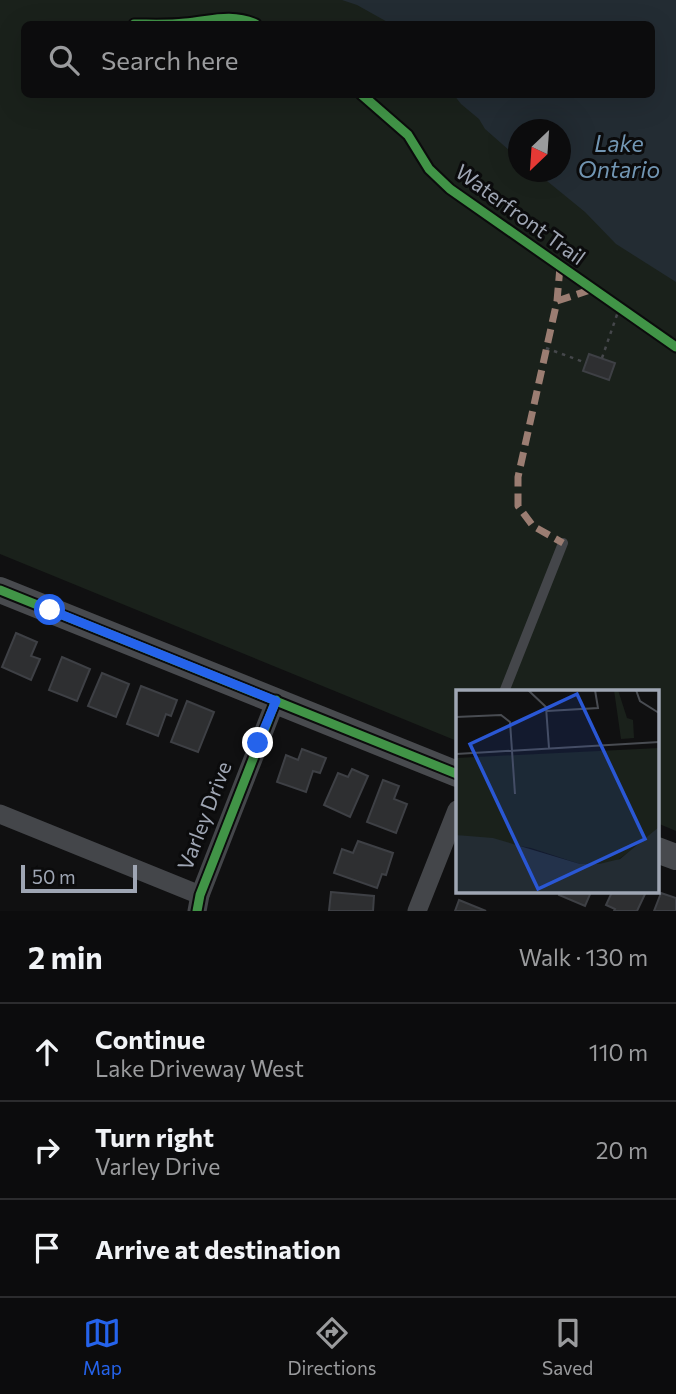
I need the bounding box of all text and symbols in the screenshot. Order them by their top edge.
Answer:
search box [21,21,655,98]
icon: search [45,41,83,79]
text: Search here [101,44,239,75]
north arrow [508,119,571,182]
water label: Lake Ontario [578,129,660,183]
street label: Waterfront Trail [451,158,591,269]
route start [34,594,65,625]
inset map [456,690,658,894]
route end [242,727,273,758]
street label: Varley Drive [171,758,236,873]
scale bar [21,862,136,894]
text: 50 m [32,865,76,888]
text: 2 min [28,938,103,975]
text: Walk · 130 m [519,943,648,971]
text: Continue [95,1023,205,1054]
icon: ahead [28,1033,66,1071]
text: 110 m [589,1038,648,1066]
text: Lake Driveway West [95,1054,304,1082]
text: Turn right [95,1121,214,1152]
icon: right [28,1131,66,1169]
text: 20 m [596,1136,648,1164]
text: Varley Drive [95,1152,220,1180]
icon: arrive [28,1229,66,1267]
text: Arrive at destination [95,1233,341,1264]
tab: Map [83,1314,122,1379]
tab: Directions [287,1314,377,1379]
tab: Saved [542,1314,593,1379]

